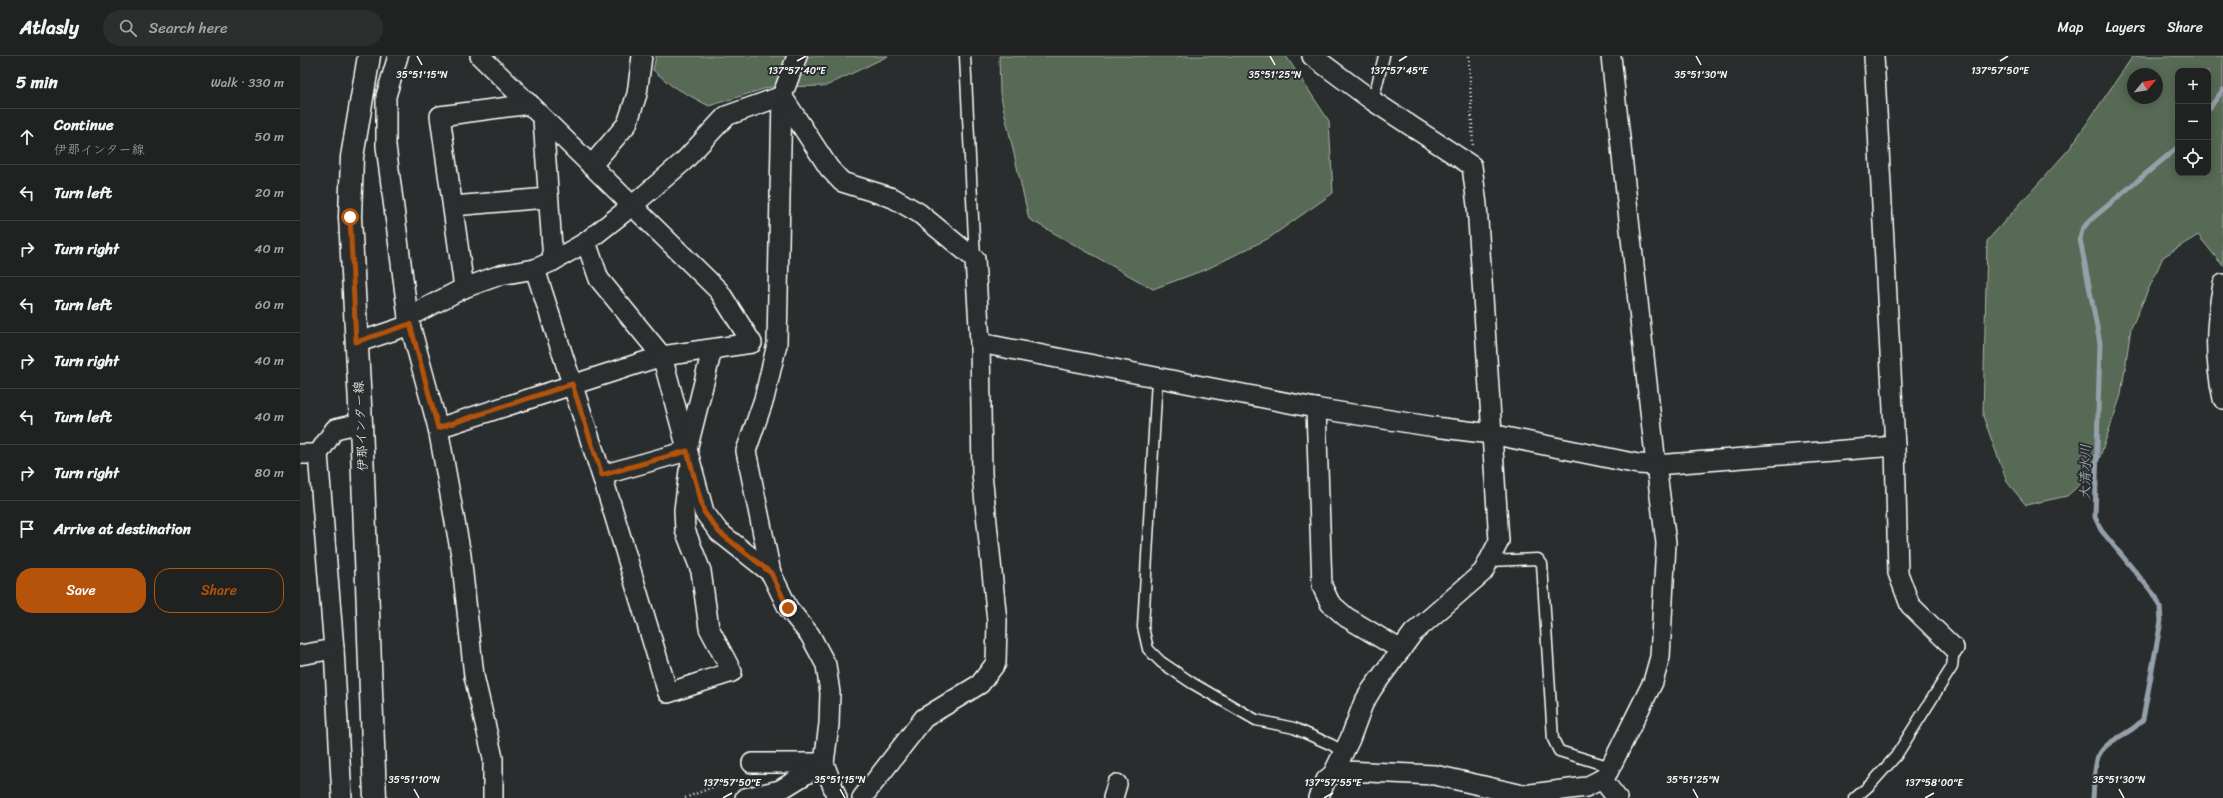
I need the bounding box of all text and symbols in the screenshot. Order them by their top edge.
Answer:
search box [103,10,383,46]
text: Atlasly [20,11,79,44]
text: Search here [149,15,228,41]
text: Map [2058,15,2083,40]
text: Layers [2105,15,2145,40]
text: Share [2167,15,2203,40]
icon: search [117,17,139,39]
text: 137°57'40"E [768,62,827,80]
text: 137°57'45"E [1370,62,1429,80]
text: 137°57'50"E [1971,62,2030,80]
text: 35°51'15"N [396,66,448,84]
text: 35°51'25"N [1249,66,1302,84]
text: 35°51'30"N [1675,66,1728,84]
text: 5 min [16,67,58,97]
north arrow [2127,68,2163,104]
map controls [2175,68,2211,176]
button: + [2175,68,2211,104]
text: Walk · 330 m [211,71,284,94]
button: − [2175,104,2211,140]
text: Continue [54,112,114,138]
text: 50 m [254,125,284,148]
icon: ahead [16,126,38,148]
text: 伊那インター線 [54,138,144,161]
button: locate [2175,140,2211,176]
text: Turn left [54,180,112,206]
text: 20 m [255,181,284,204]
icon: left [16,182,38,204]
route start [341,208,359,226]
text: Turn right [54,236,119,262]
text: 40 m [254,237,284,260]
icon: right [16,238,38,260]
text: Turn left [54,292,112,318]
text: 60 m [255,293,284,316]
icon: left [16,294,38,316]
text: Turn right [54,348,119,374]
text: 40 m [254,349,284,372]
icon: right [16,350,38,372]
street label: 伊那インター線 [347,379,374,472]
text: Turn left [54,404,112,430]
text: 40 m [254,405,284,428]
icon: left [16,406,38,428]
water label: 大清水川 [2073,444,2098,500]
text: Turn right [54,460,119,486]
text: 80 m [255,461,284,484]
icon: right [16,462,38,484]
text: Arrive at destination [54,516,191,542]
icon: arrive [16,518,38,540]
button: Save [16,568,146,613]
button: Share [154,568,284,613]
route end [779,599,797,617]
text: 35°51'10"N [388,771,440,789]
text: 35°51'15"N [814,771,866,789]
text: 35°51'25"N [1667,771,1720,789]
text: 35°51'30"N [2093,771,2146,789]
text: 137°57'50"E [703,774,762,792]
text: 137°57'55"E [1304,774,1363,792]
text: 137°58'00"E [1905,774,1964,792]

